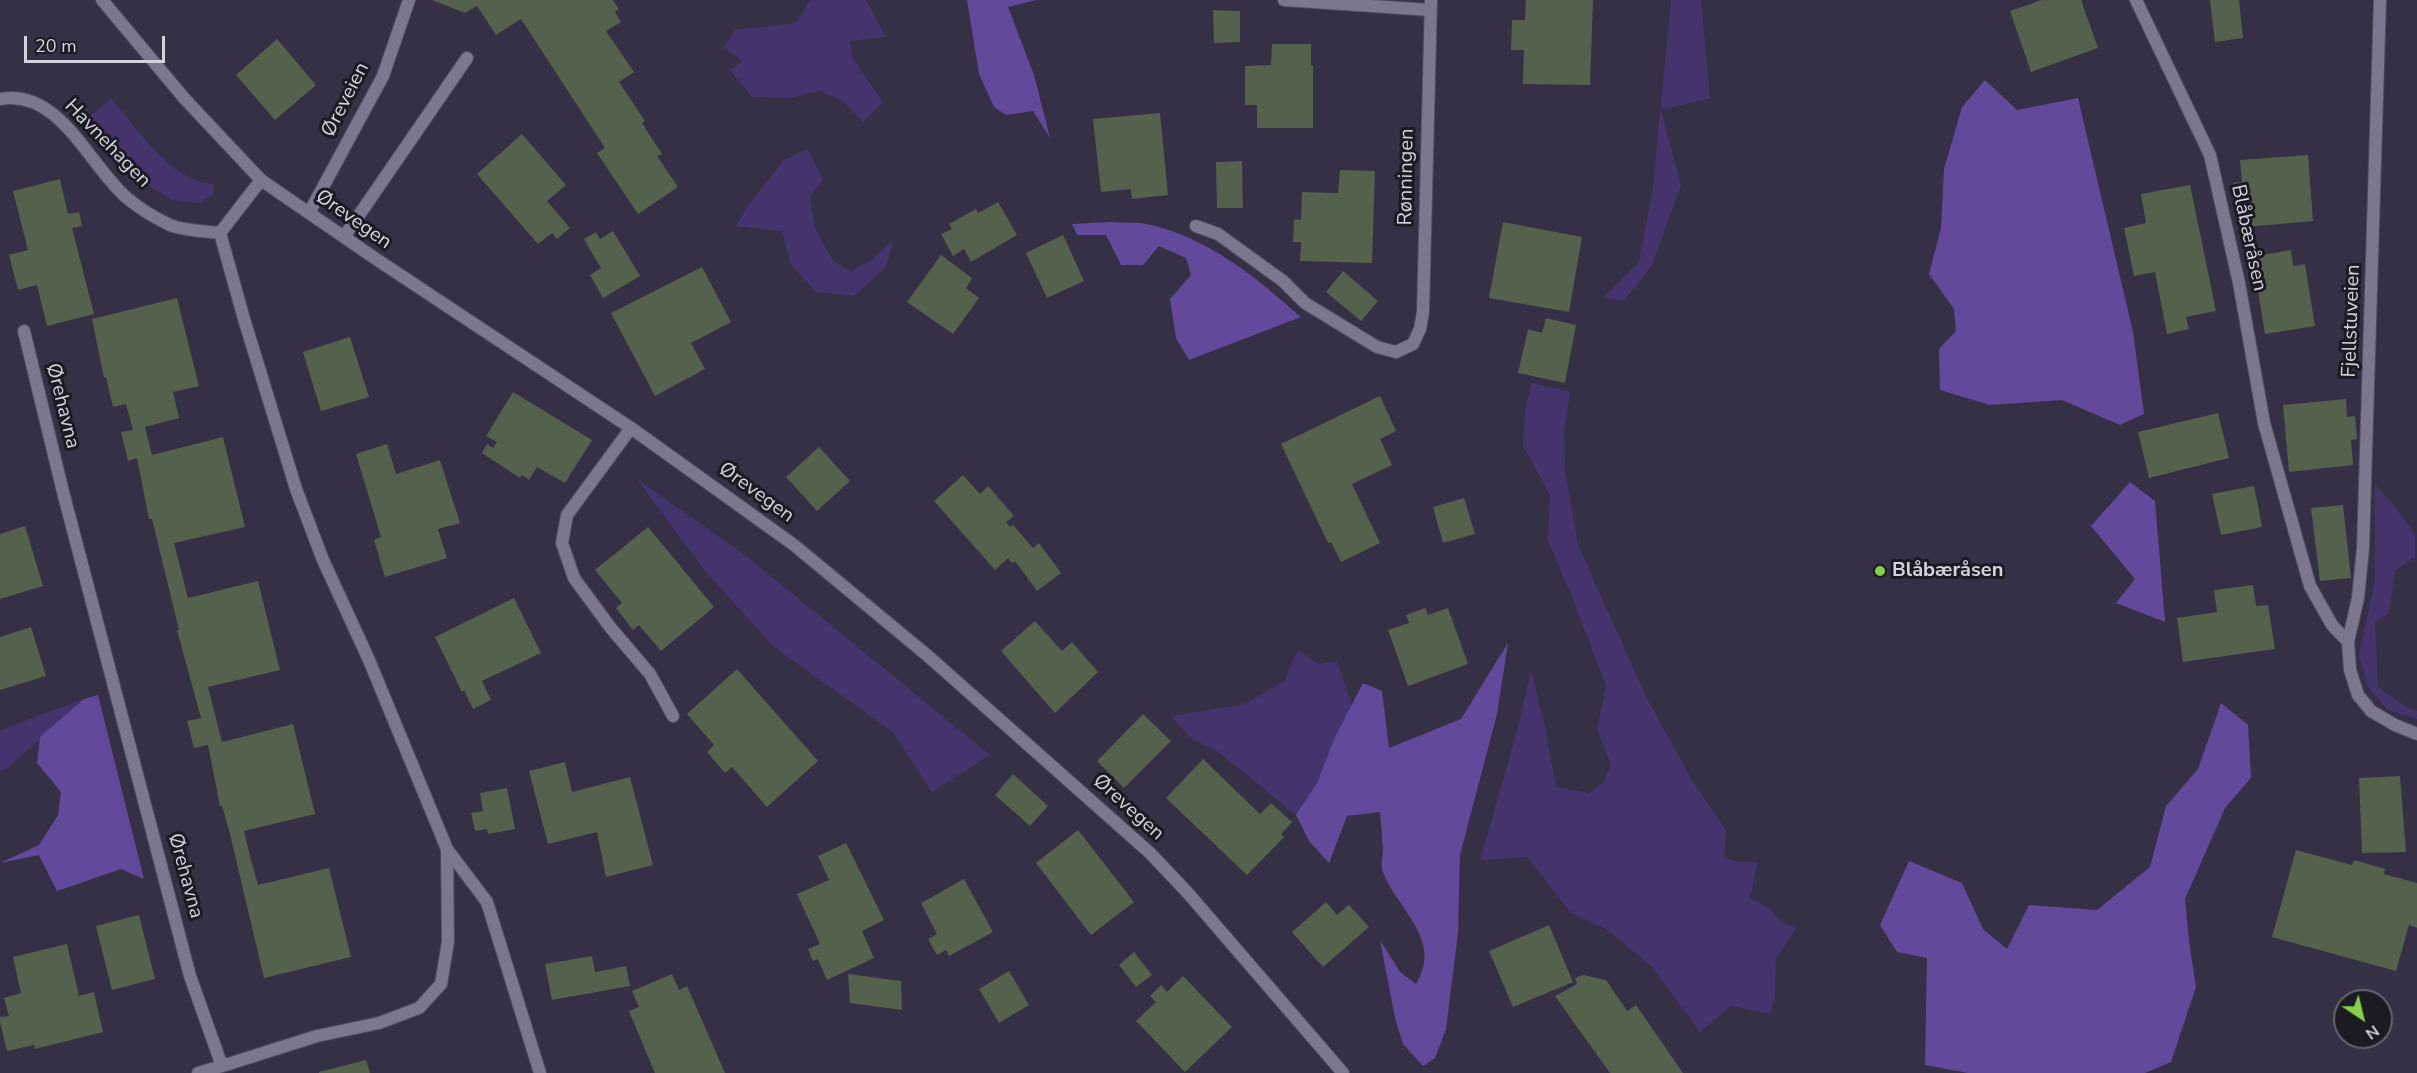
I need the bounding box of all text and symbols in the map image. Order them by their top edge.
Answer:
scale bar [27,24,168,62]
text: 20 m [35,34,77,58]
street label: Øreveien [317,59,375,141]
street label: Havnehagen [59,95,155,193]
street label: Rønningen [1394,128,1420,226]
street label: Blåbæråsen [2225,183,2271,293]
street label: Ørevegen [310,185,396,255]
street label: Fjellstuveien [2338,264,2366,378]
street label: Ørehavna [40,361,84,451]
street label: Ørevegen [714,458,798,528]
place label: Blåbæråsen [1892,559,2003,583]
marker: Blåbæråsen [1873,564,1887,578]
street label: Ørevegen [1087,770,1169,846]
street label: Ørehavna [162,831,208,921]
north arrow [2333,989,2393,1049]
text: N [2361,1020,2383,1045]

